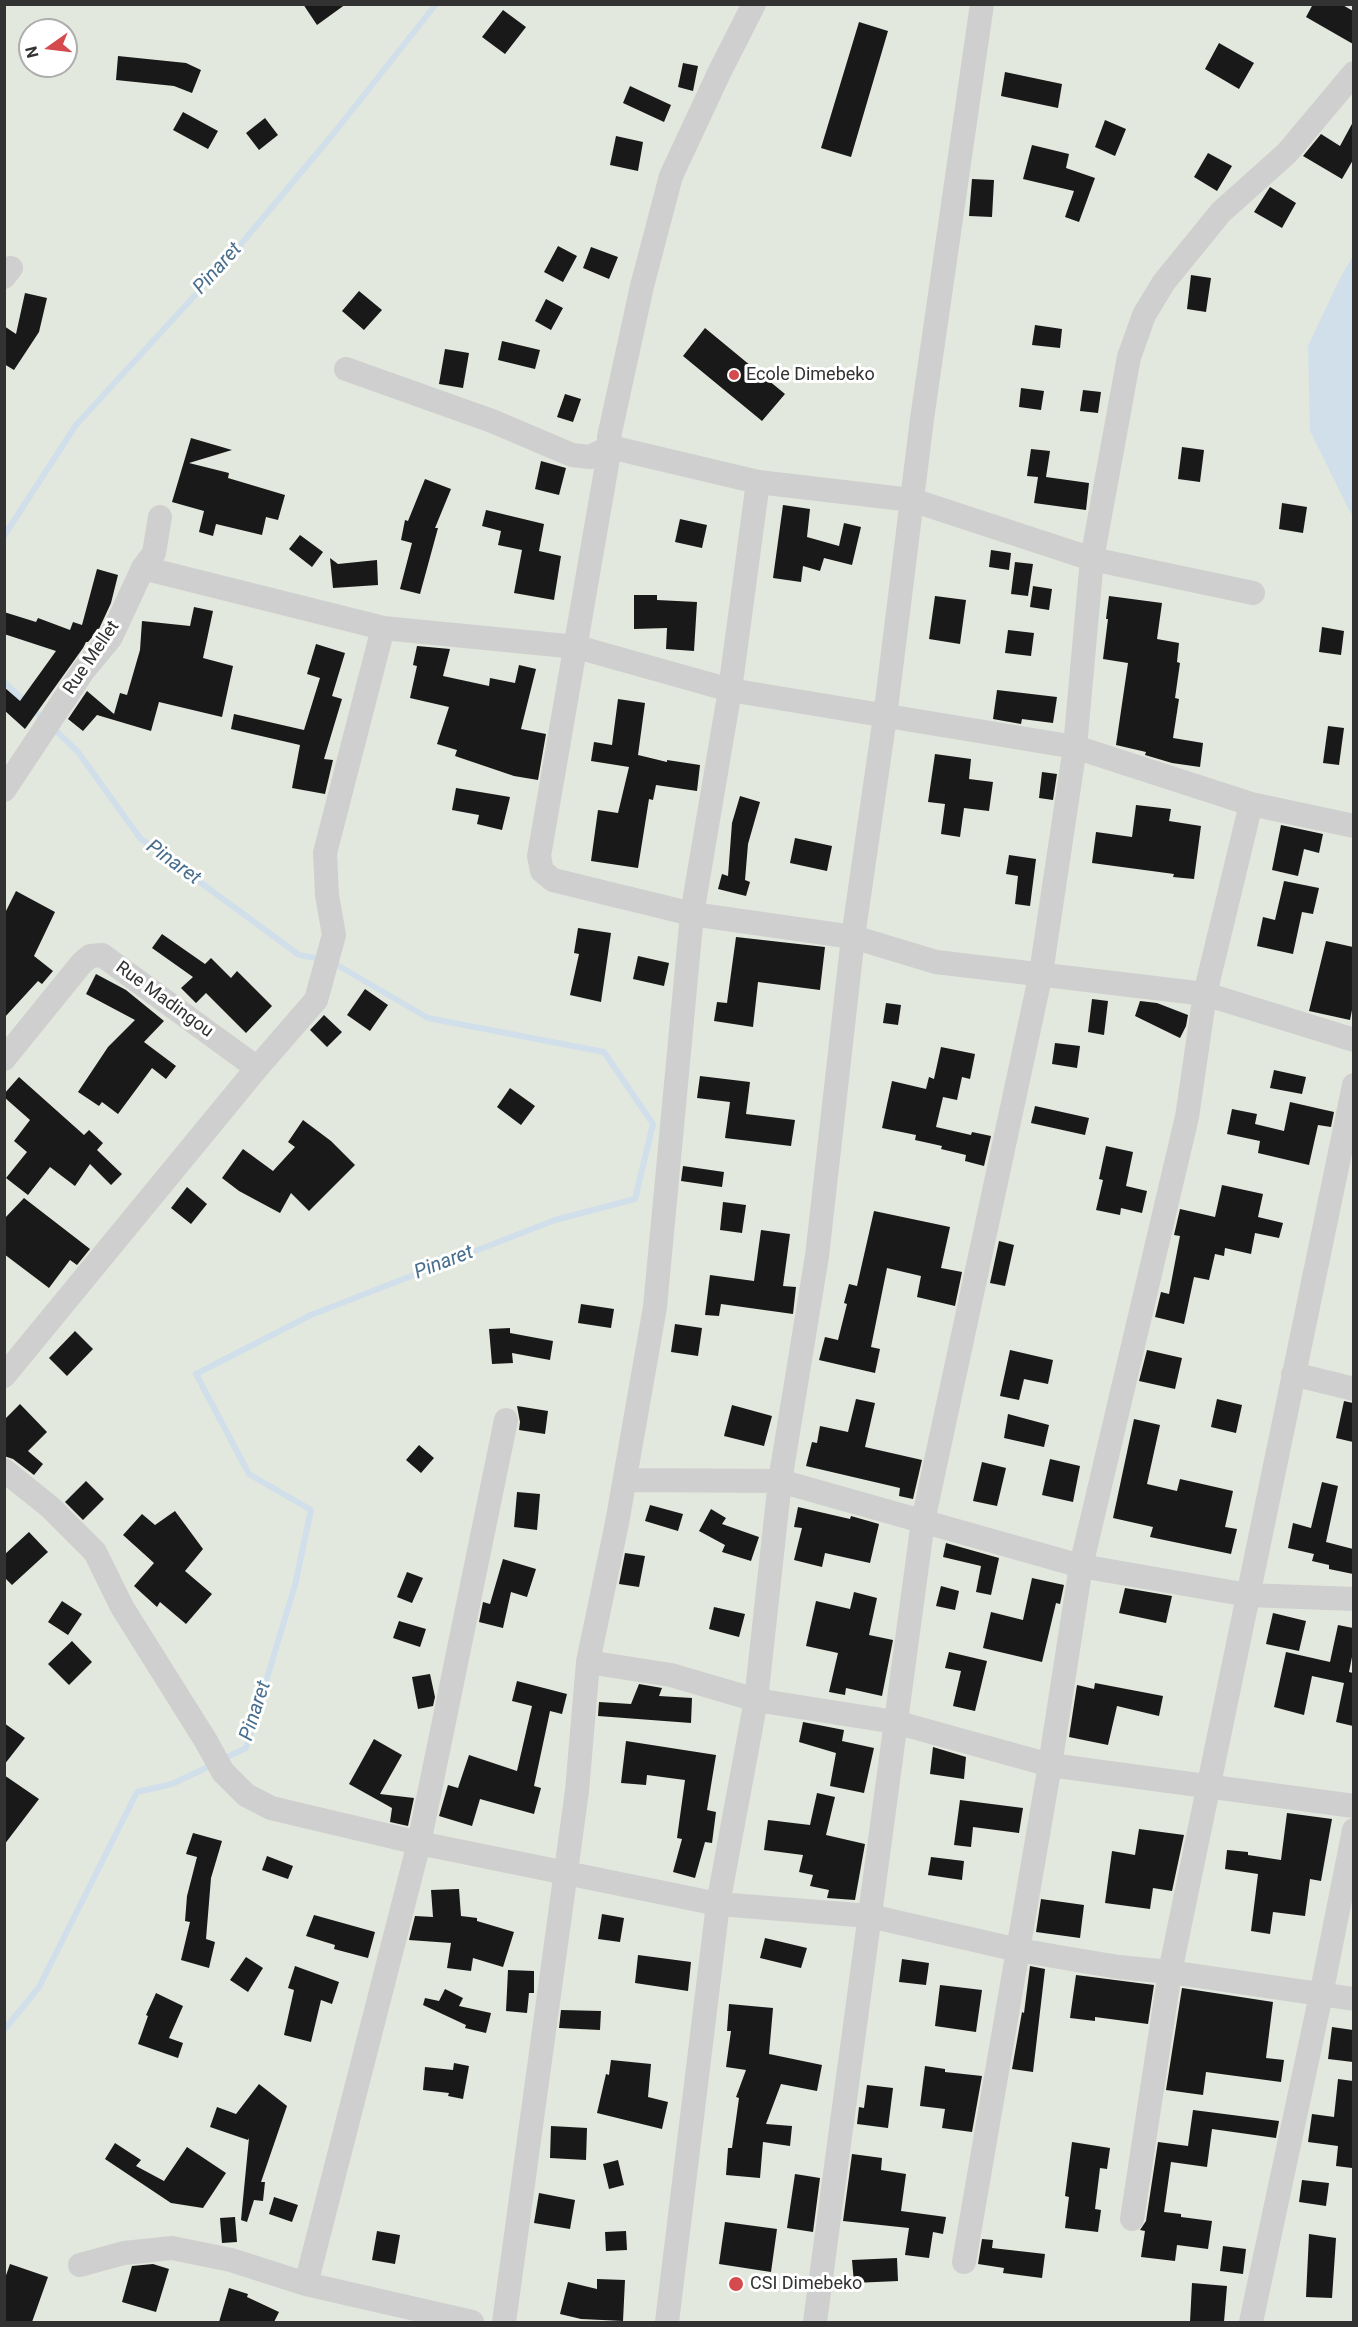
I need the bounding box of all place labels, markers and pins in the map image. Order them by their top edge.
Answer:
place label: Ecole Dimebeko [746,364,875,386]
marker: Ecole Dimebeko [727,368,741,382]
place label: CSI Dimebeko [750,2273,862,2295]
marker: CSI Dimebeko [727,2275,745,2293]

